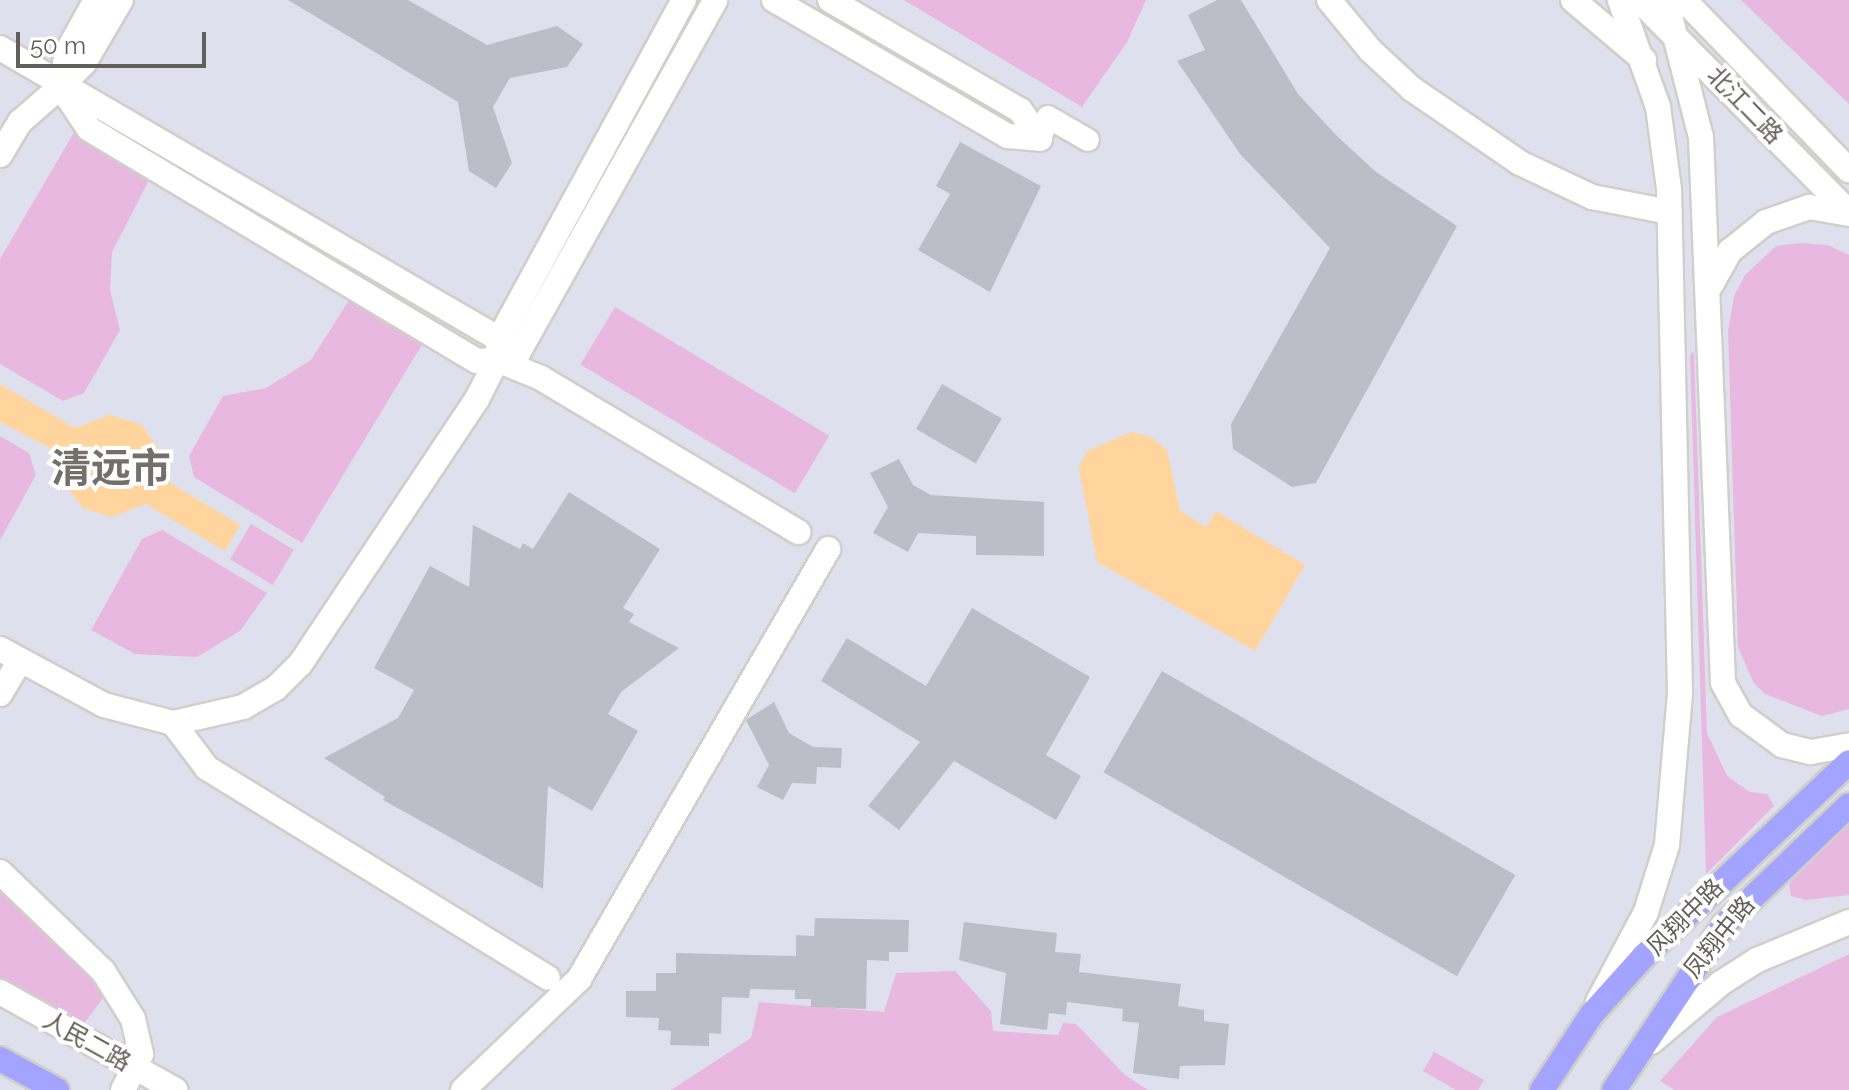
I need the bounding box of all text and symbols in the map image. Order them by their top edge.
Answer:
scale bar [20,16,210,66]
text: 50 m [30,31,86,60]
street label: 北江二路 [1701,60,1789,150]
district label: 清远市 [51,444,171,492]
street label: 风翔中路 [1641,873,1729,961]
street label: 凤翔中路 [1678,891,1760,983]
street label: 人民二路 [38,1005,136,1077]

